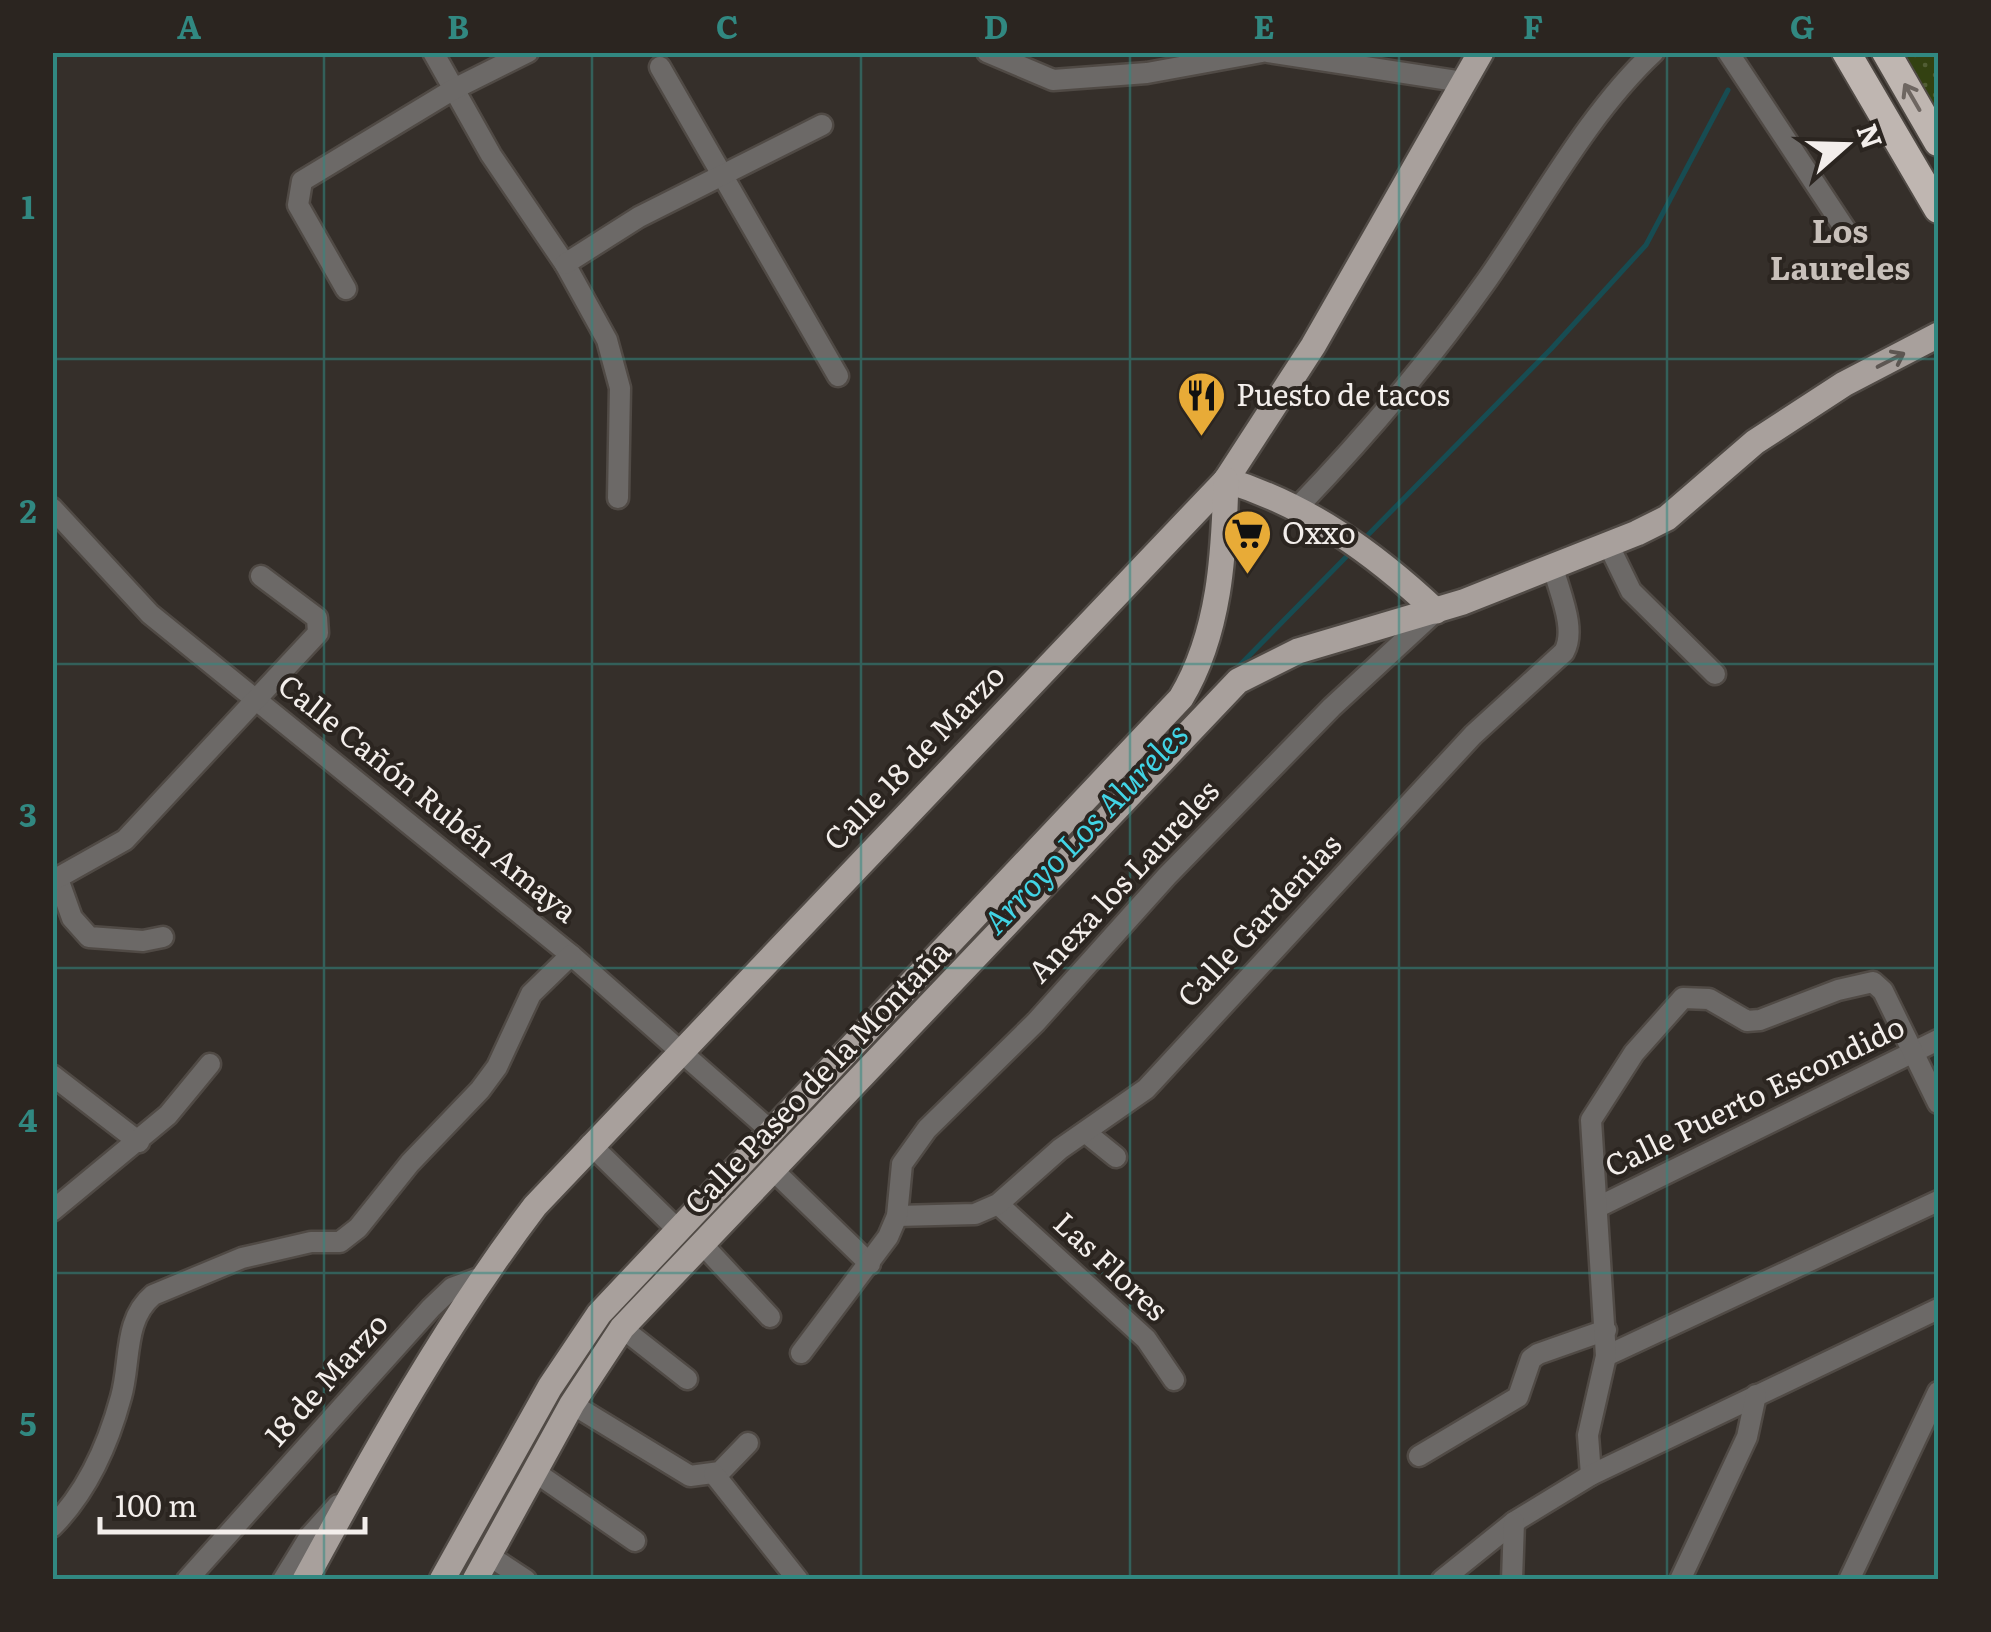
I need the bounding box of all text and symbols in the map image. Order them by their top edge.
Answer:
text: A [177,1,201,49]
text: B [447,1,469,49]
text: C [716,1,738,49]
text: D [984,1,1008,49]
text: E [1253,1,1275,49]
text: F [1523,1,1543,49]
text: G [1790,1,1814,49]
one-way arrow [1902,83,1922,113]
north arrow [1796,95,1896,195]
text: N [1848,118,1895,154]
text: 1 [21,181,35,229]
district label: Los Laureles [1770,205,1910,290]
one-way arrow [1876,350,1906,369]
restaurant icon: Puesto de tacos [1175,370,1227,438]
place label: Puesto de tacos [1236,371,1450,415]
text: 2 [19,485,37,533]
supermarket icon: Oxxo [1221,508,1273,576]
place label: Oxxo [1282,509,1356,553]
street label: Calle 18 de Marzo [812,653,1014,859]
street label: Calle Cañón Rubén Amaya [270,662,589,932]
water label: Arroyo Los Alureles [970,710,1198,944]
street label: Anexa los Laureles [1016,769,1228,991]
text: 3 [19,789,37,837]
street label: Calle Gardenias [1166,822,1350,1016]
street label: Calle Paseo de la Montaña [673,928,959,1223]
street label: Calle Puerto Escondido [1596,1002,1911,1186]
text: 4 [18,1094,38,1142]
street label: Las Flores [1045,1200,1179,1329]
street label: 18 de Marzo [253,1302,397,1454]
text: 5 [19,1398,37,1446]
scale bar [100,1472,365,1534]
text: 100 m [115,1482,197,1526]

